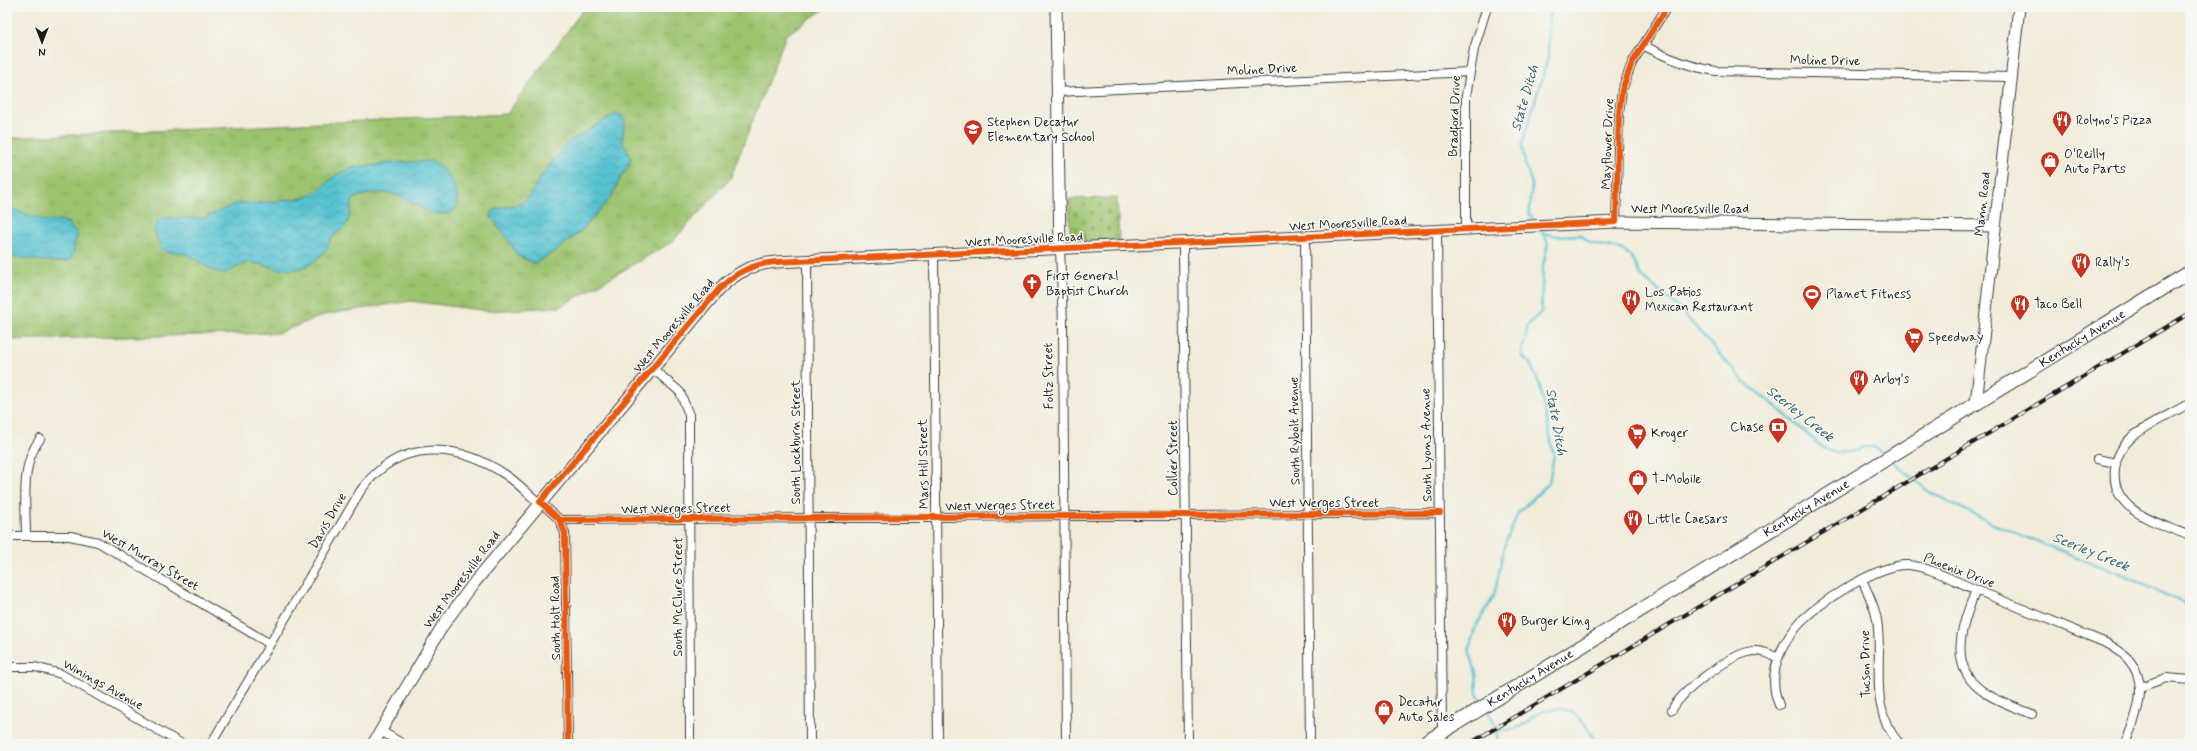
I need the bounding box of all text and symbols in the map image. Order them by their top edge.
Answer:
north arrow [22,22,62,62]
text: N [38,44,46,58]
street label: Moline Drive [1790,52,1860,70]
street label: Moline Drive [1226,60,1298,80]
water label: State Ditch [1507,63,1543,133]
street label: Bradford Drive [1445,75,1467,157]
street label: Mayflower Drive [1598,98,1618,190]
restaurant icon: Rolyno's Pizza [2051,109,2073,137]
place label: Rolyno's Pizza [2076,112,2152,129]
place label: Stephen Decatur Elementary School [987,114,1095,146]
school or university icon: Stephen Decatur Elementary School [962,118,984,146]
place label: O'Reilly Auto Parts [2064,146,2126,178]
shop icon: O'Reilly Auto Parts [2039,150,2061,178]
street label: Mann Road [1971,171,1995,237]
street label: West Mooresville Road [1631,201,1749,218]
street label: West Mooresville Road [1289,212,1407,236]
street label: West Mooresville Road [965,228,1083,252]
restaurant icon: Rally's [2070,251,2092,279]
place label: Rally's [2095,254,2130,271]
place label: First General Baptist Church [1046,268,1129,300]
church icon: First General Baptist Church [1021,272,1043,300]
street label: West Mooresville Road [630,275,718,377]
sports icon: Planet Fitness [1801,283,1823,311]
place label: Los Patios Mexican Restaurant [1645,284,1754,316]
place label: Planet Fitness [1826,286,1911,303]
restaurant icon: Los Patios Mexican Restaurant [1620,288,1642,316]
restaurant icon: Taco Bell [2009,293,2031,321]
place label: Taco Bell [2034,296,2082,313]
street label: Kentucky Avenue [2036,305,2128,371]
supermarket icon: Speedway [1903,326,1925,354]
place label: Speedway [1928,329,1984,346]
street label: Foltz Street [1040,342,1058,409]
restaurant icon: Arby's [1848,368,1870,396]
place label: Arby's [1873,371,1909,388]
street label: South Rybolt Avenue [1286,377,1304,485]
street label: South Lockburn Street [788,379,805,504]
water label: Seerley Creek [1763,382,1838,446]
water label: State Ditch [1541,387,1571,457]
street label: South Lyons Avenue [1418,388,1436,502]
bank icon: Chase [1767,416,1789,444]
street label: Mars Hill Street [915,418,933,509]
place label: Chase [1730,419,1764,436]
street label: Collier Street [1165,420,1182,496]
supermarket icon: Kroger [1626,422,1648,450]
place label: Kroger [1651,425,1689,442]
shop icon: T-Mobile [1627,468,1649,496]
place label: T-Mobile [1652,471,1701,488]
street label: Kentucky Avenue [1760,475,1853,541]
street label: Davis Drive [305,490,351,552]
street label: West Werges Street [1269,495,1379,513]
street label: West Werges Street [945,497,1055,516]
street label: West Werges Street [621,500,731,519]
restaurant icon: Little Caesars [1622,508,1644,536]
place label: Little Caesars [1647,511,1728,528]
street label: West Murray Street [98,525,202,595]
street label: West Mooresville Road [420,528,504,632]
water label: Seerley Creek [2050,529,2133,576]
street label: South McClure Street [670,537,687,657]
street label: Phoenix Drive [1921,550,1997,592]
street label: South Holt Road [547,576,565,660]
restaurant icon: Burger King [1496,610,1518,638]
place label: Burger King [1521,613,1590,631]
street label: Tucson Drive [1857,630,1875,698]
street label: Kentucky Avenue [1484,645,1577,711]
street label: Winings Avenue [59,656,147,714]
place label: Decatur Auto Sales [1398,694,1455,726]
shop icon: Decatur Auto Sales [1373,698,1395,726]

